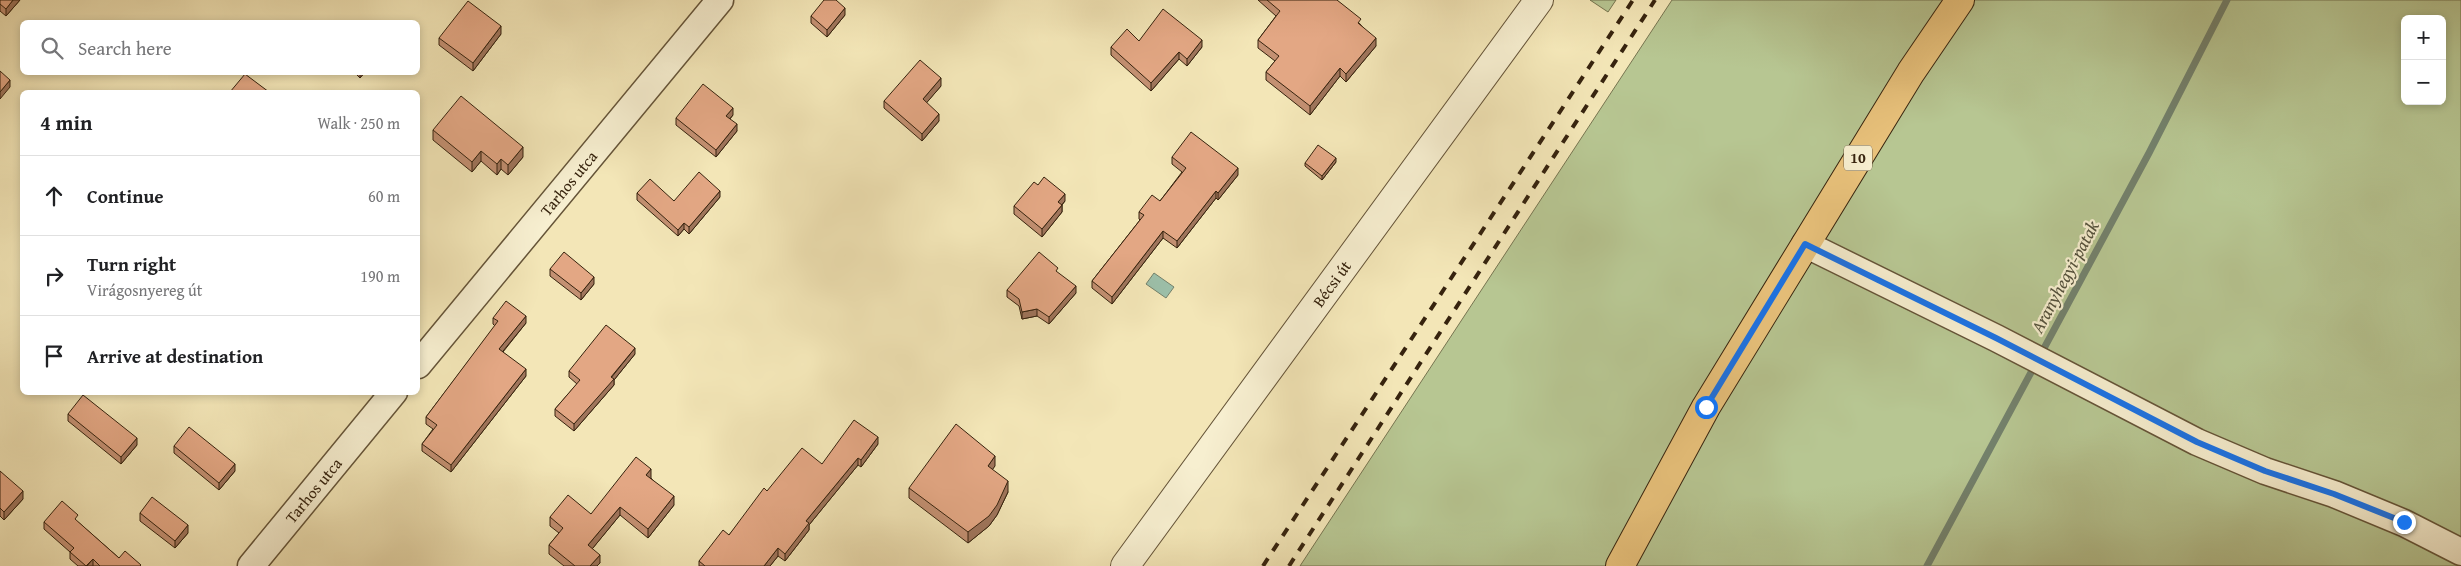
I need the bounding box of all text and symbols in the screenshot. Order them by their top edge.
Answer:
map controls [2401,15,2446,105]
button: + [2401,15,2446,60]
search box [20,20,420,75]
icon: search [38,34,66,62]
text: Search here [78,34,172,62]
button: − [2401,60,2446,105]
text: 4 min [40,107,92,138]
text: Walk · 250 m [317,111,400,135]
street label: Tarhos utca [534,145,603,221]
road number: 10 [1844,146,1872,170]
icon: ahead [40,182,68,210]
text: Continue [87,182,164,210]
text: 60 m [368,184,400,208]
water label: Aranyhegyi-patak [2023,215,2106,339]
text: Turn right [87,250,176,278]
street label: Bécsi út [1306,255,1357,312]
icon: right [40,262,68,290]
text: 190 m [360,264,400,288]
text: Virágosnyereg út [87,278,202,302]
icon: arrive [40,342,68,370]
text: Arrive at destination [87,342,263,370]
route start [1695,396,1718,419]
street label: Tarhos utca [279,452,348,528]
route end [2393,511,2416,534]

